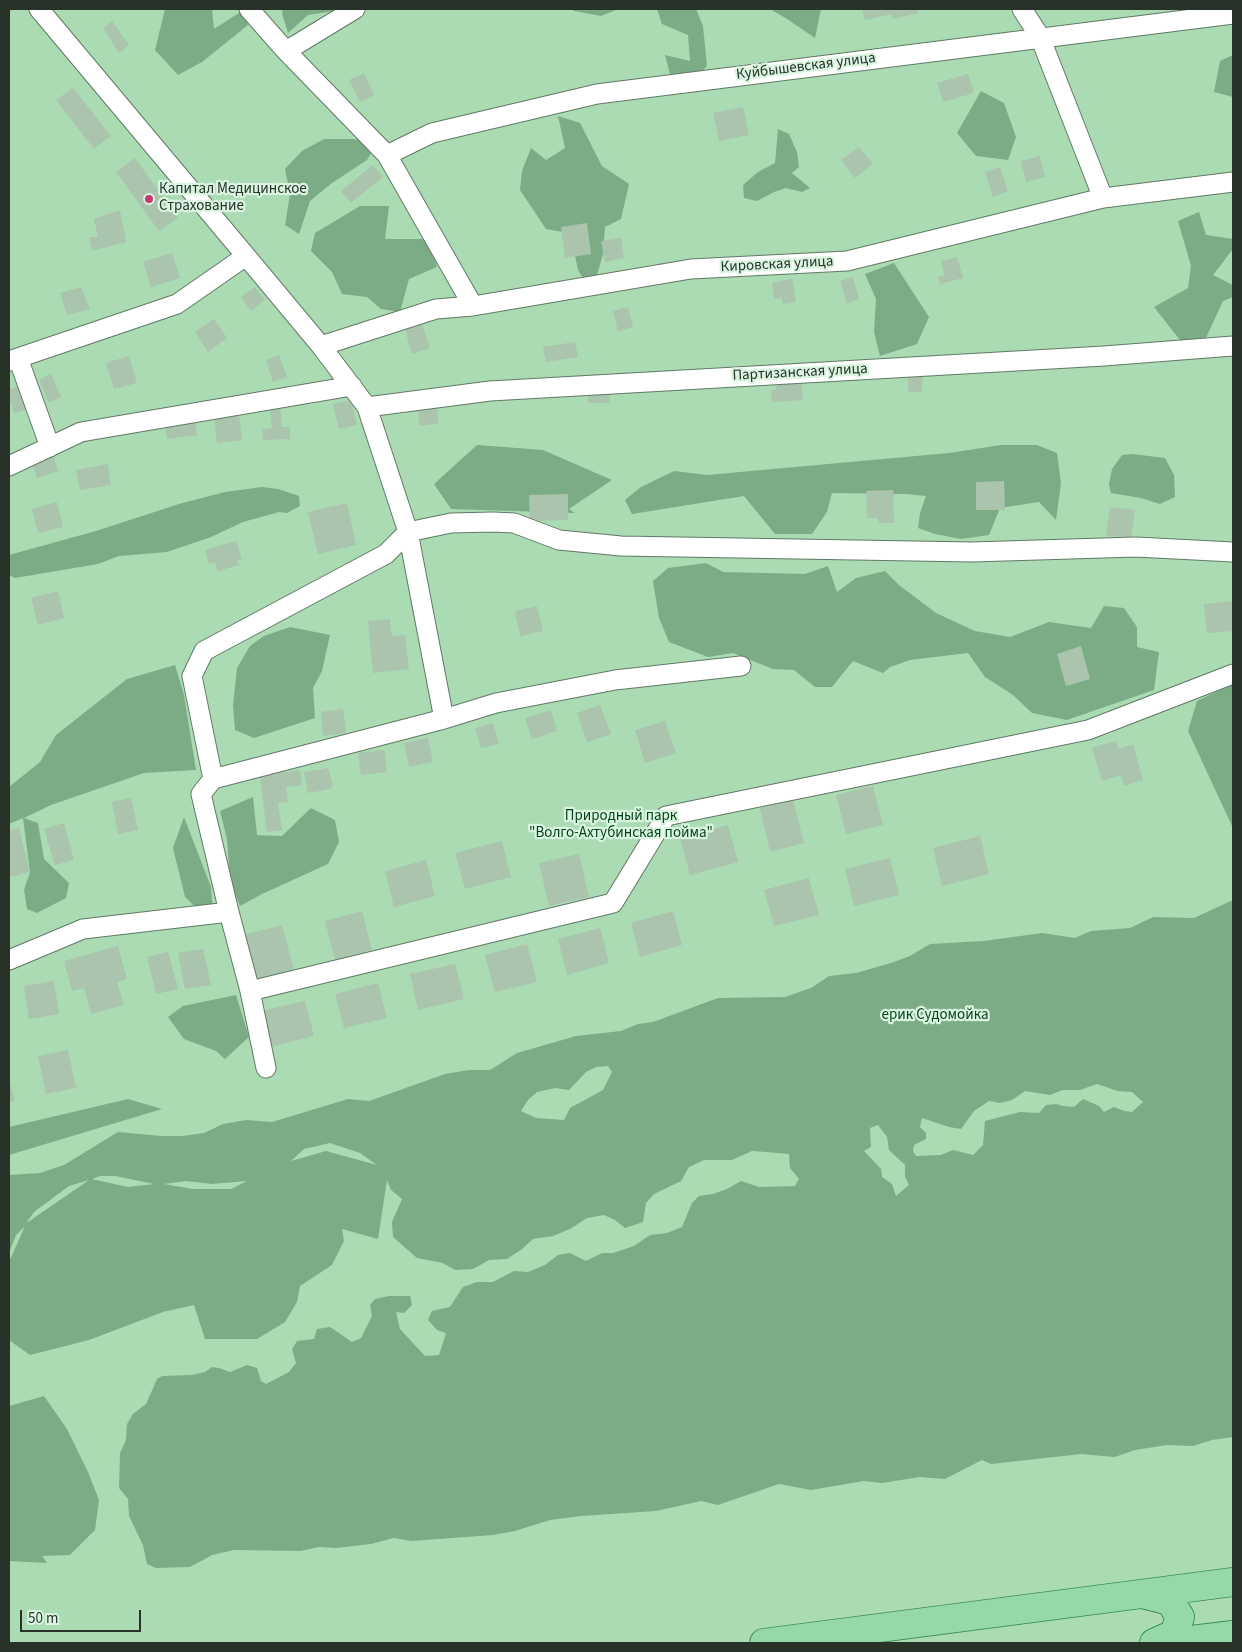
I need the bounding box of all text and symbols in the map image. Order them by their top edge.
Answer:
street label: Куйбышевская улица [735,50,877,84]
place label: Капитал Медицинское Страхование [159,181,307,216]
marker: Капитал Медицинское Страхование [143,193,155,205]
street label: Кировская улица [720,253,834,277]
street label: Партизанская улица [732,360,868,386]
park label: Природный парк "Волго-Ахтубинская пойма" [529,808,713,843]
park label: ерик Судомойка [882,1007,988,1025]
scale bar [22,1600,144,1632]
text: 50 m [28,1608,58,1629]

